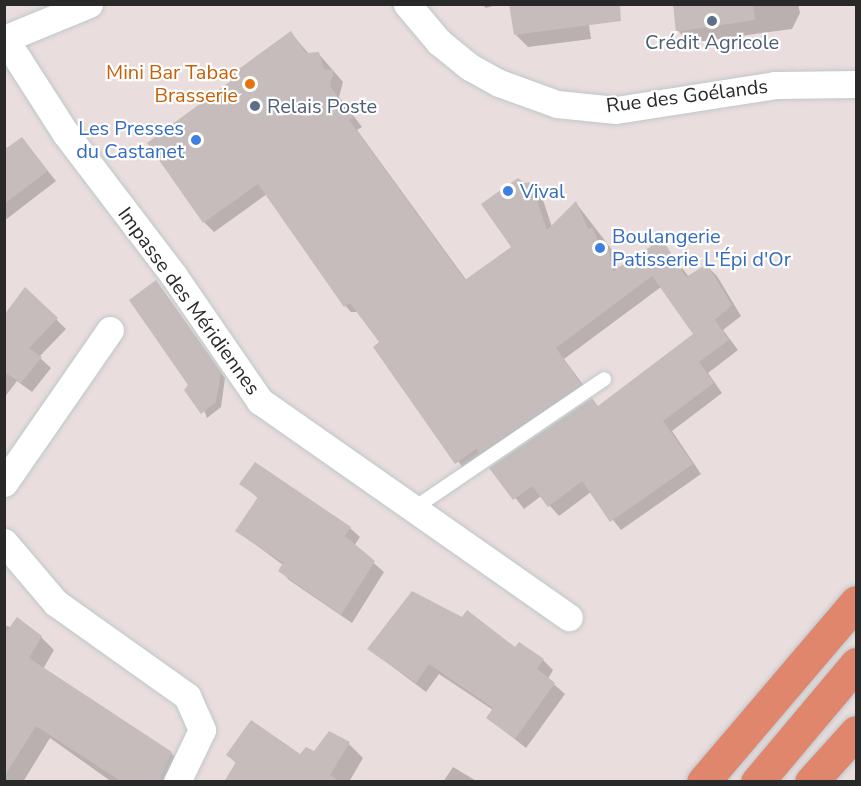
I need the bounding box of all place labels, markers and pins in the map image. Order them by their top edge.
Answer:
marker: Crédit Agricole [705,14,719,28]
place label: Crédit Agricole [645,30,779,54]
place label: Mini Bar Tabac Brasserie [106,60,238,107]
marker: Mini Bar Tabac Brasserie [243,77,257,91]
place label: Relais Poste [267,94,377,118]
marker: Relais Poste [248,99,262,113]
place label: Les Presses du Castanet [76,116,184,163]
marker: Les Presses du Castanet [189,133,203,147]
place label: Vival [520,179,565,203]
marker: Vival [501,184,515,198]
place label: Boulangerie Patisserie L'Épi d'Or [612,225,791,272]
marker: Boulangerie Patisserie L'Épi d'Or [593,241,607,255]

